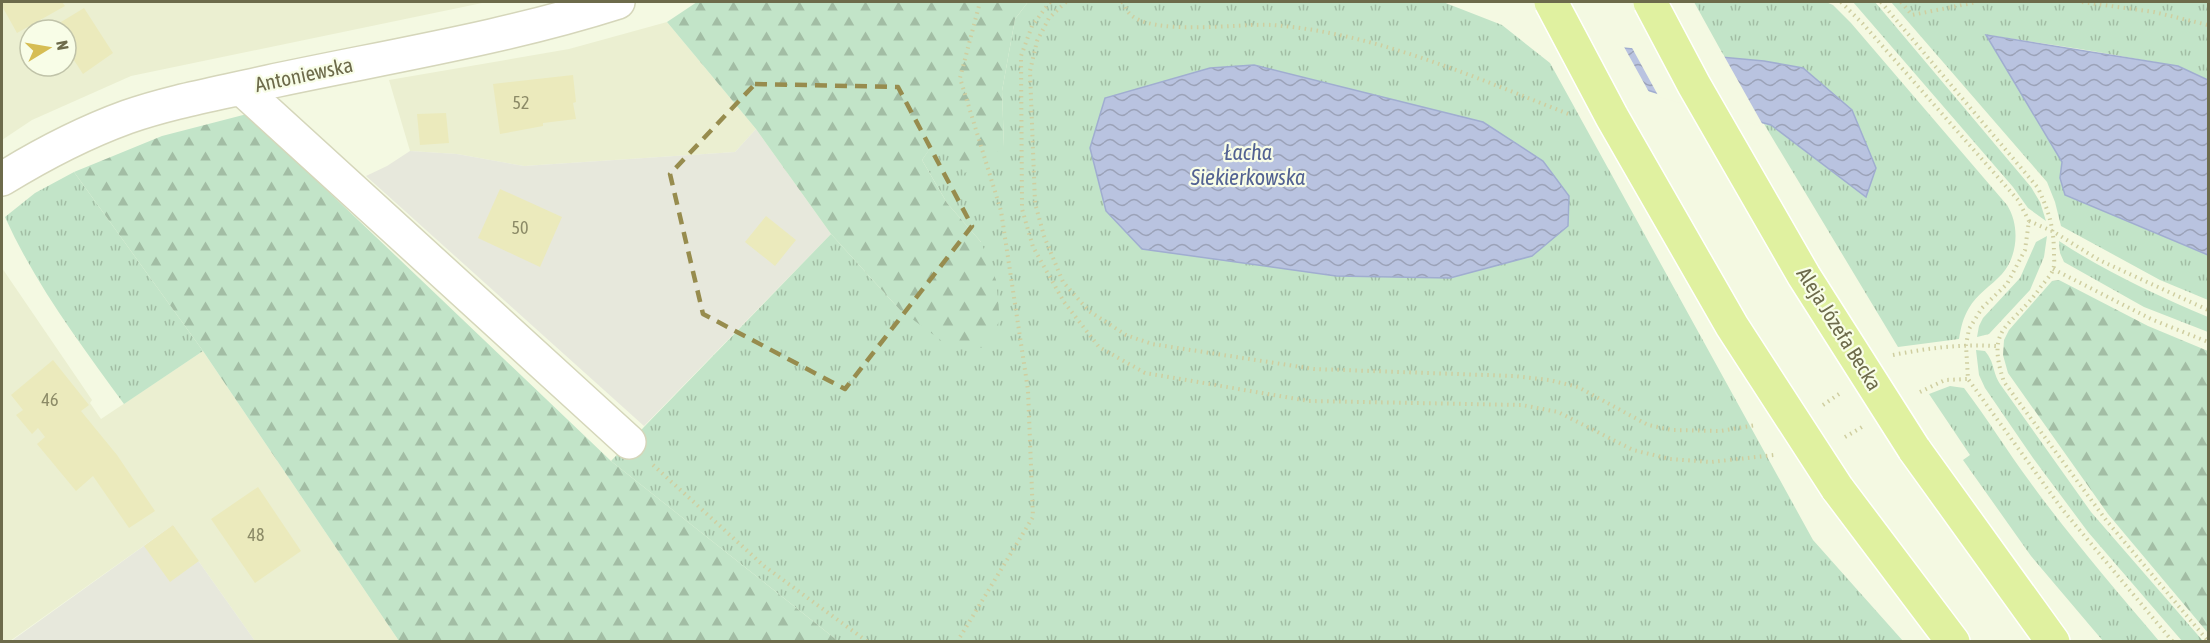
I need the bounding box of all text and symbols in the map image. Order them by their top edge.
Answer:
north arrow [18,18,78,78]
text: N [53,39,72,51]
street label: Antoniewska [253,52,355,96]
house number: 52 [513,92,529,113]
water label: Łacha Siekierkowska [1190,139,1305,190]
house number: 50 [512,217,528,238]
street label: Aleja Józefa Becka [1792,263,1887,394]
house number: 46 [42,389,58,410]
house number: 48 [248,524,264,545]

